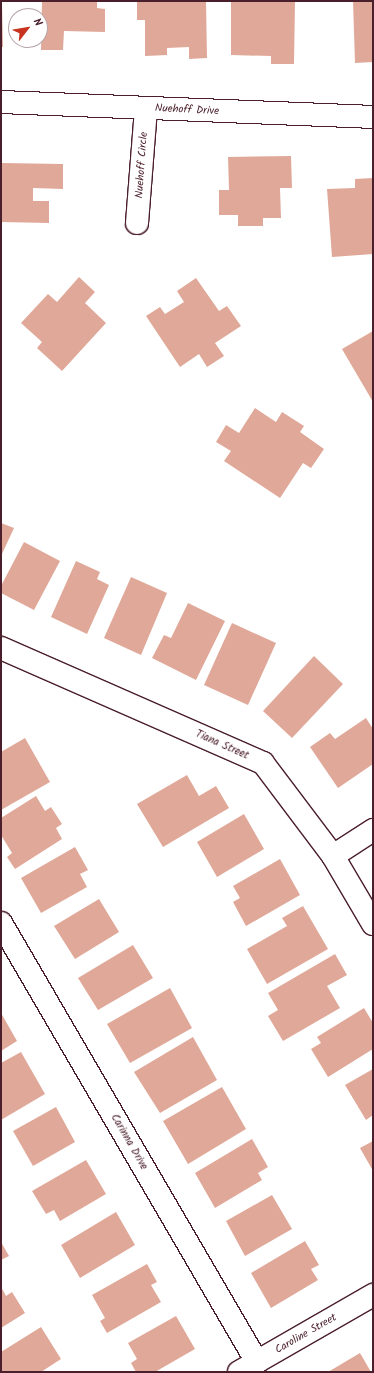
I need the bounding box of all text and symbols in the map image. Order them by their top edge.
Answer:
north arrow [8,8,48,48]
text: N [28,15,47,30]
street label: Nuehoff Drive [155,102,219,118]
street label: Nuehoff Circle [133,131,151,199]
street label: Tiana Street [193,727,251,763]
street label: Carinna Drive [108,1112,150,1172]
street label: Caroline Street [273,1311,339,1357]

